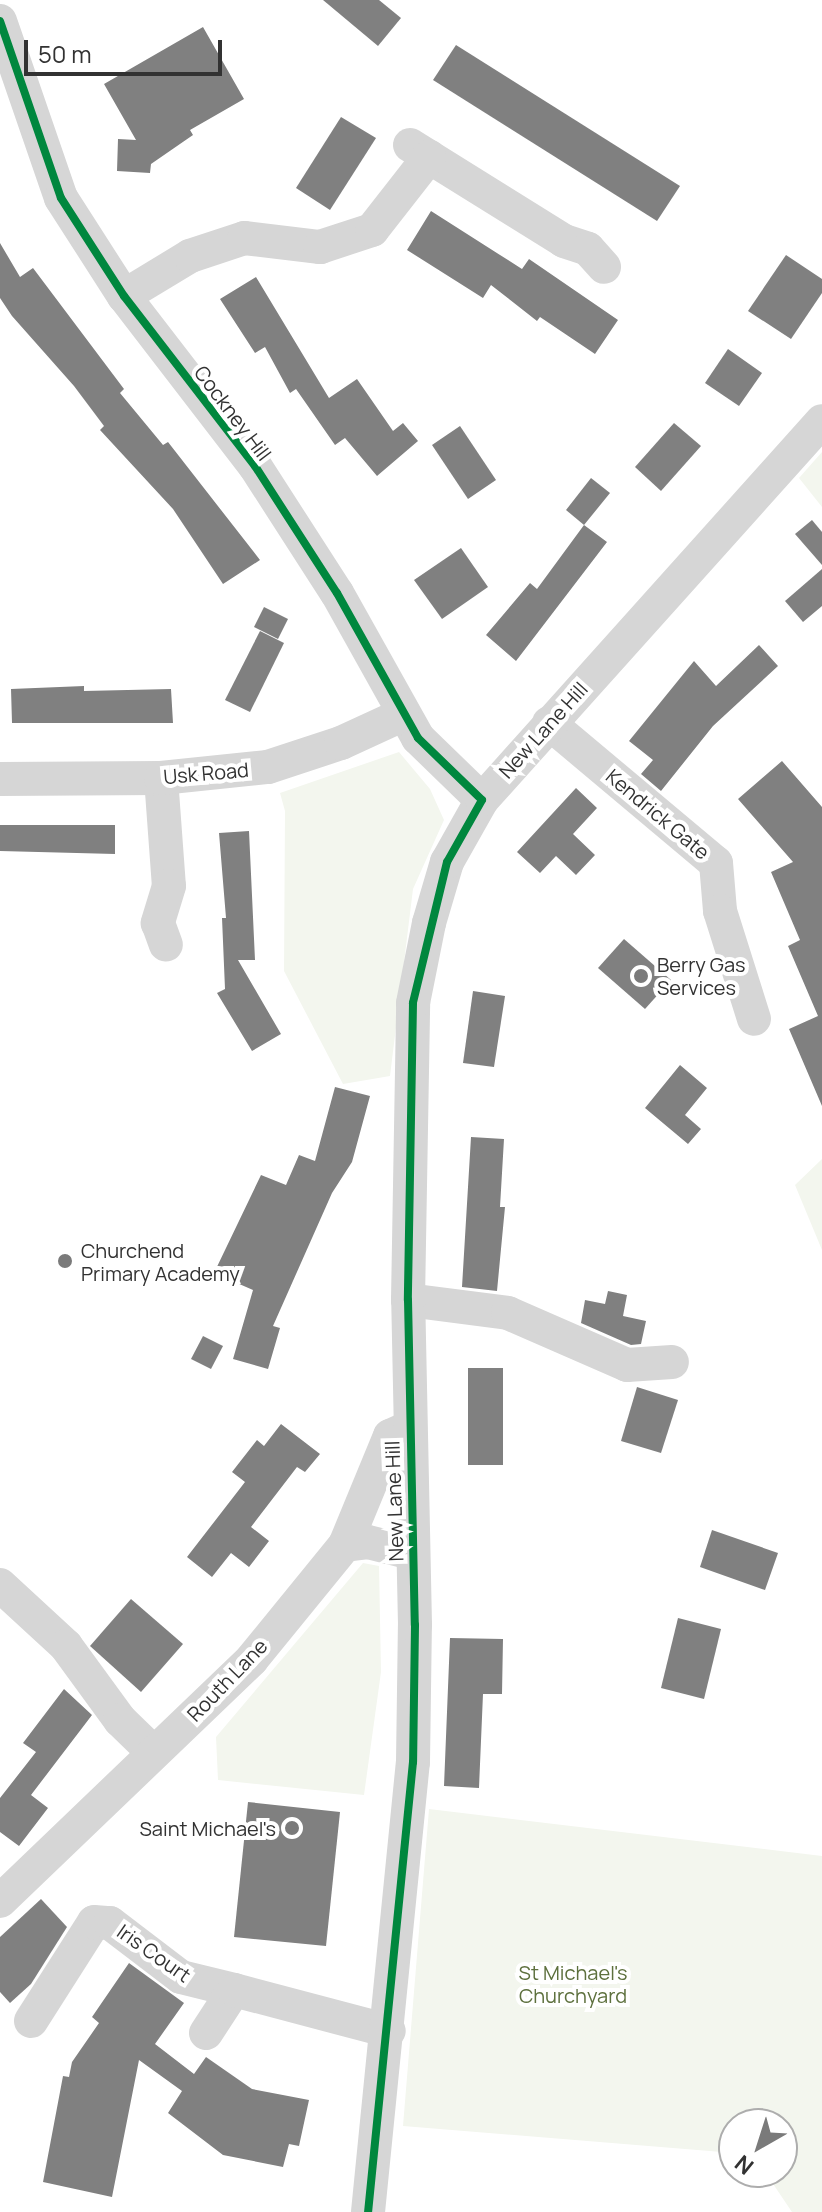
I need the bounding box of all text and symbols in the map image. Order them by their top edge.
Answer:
scale bar [28,24,226,74]
text: 50 m [38,37,92,70]
street label: Cockney Hill [190,361,276,465]
street label: New Lane Hill [494,677,592,783]
street label: Usk Road [162,757,250,789]
street label: Kendrick Gate [601,764,715,864]
place label: Berry Gas Services [657,952,745,999]
marker: Berry Gas Services [632,967,650,985]
place label: Churchend Primary Academy [81,1238,240,1285]
marker: Churchend Primary Academy [56,1252,74,1270]
street label: New Lane Hill [380,1440,408,1562]
street label: Routh Lane [182,1634,272,1726]
place label: Saint Michael's [140,1816,276,1840]
marker: Saint Michael's [283,1819,301,1837]
street label: Iris Court [113,1919,195,1987]
park label: St Michael's Churchyard [519,1960,627,2007]
north arrow [718,2108,798,2188]
text: N [729,2148,760,2182]

